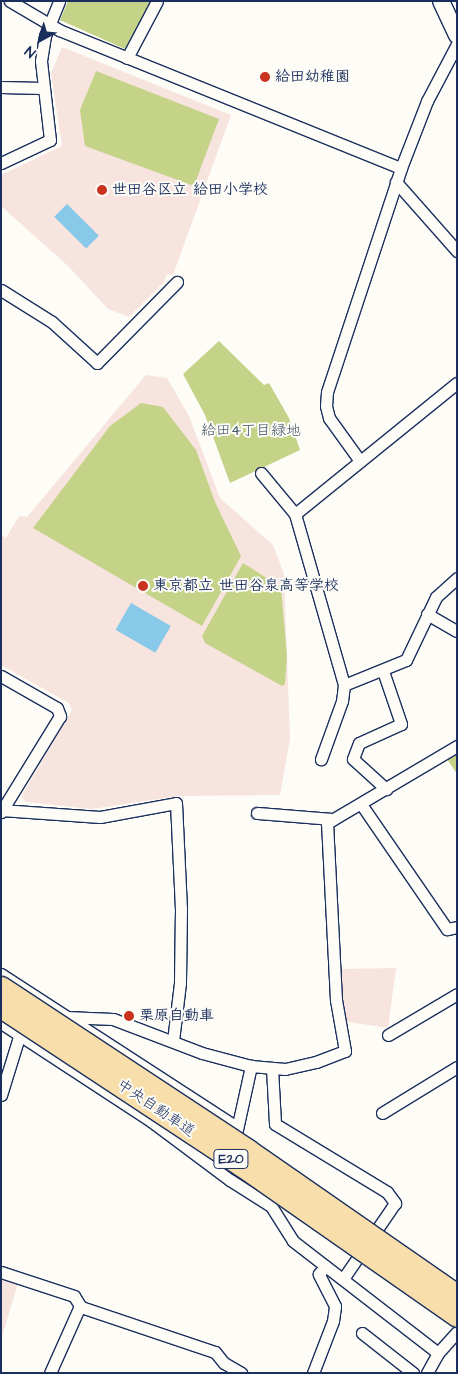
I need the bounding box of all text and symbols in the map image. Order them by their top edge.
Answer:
north arrow [15,15,65,65]
text: N [21,41,40,62]
place label: 給田幼稚園 [275,68,350,86]
marker: 給田幼稚園 [259,71,271,83]
place label: 世田谷区立 給田小学校 [112,181,268,199]
marker: 世田谷区立 給田小学校 [96,184,108,196]
park label: 給田4丁目緑地 [201,422,301,440]
place label: 東京都立 世田谷泉高等学校 [153,577,339,595]
marker: 東京都立 世田谷泉高等学校 [137,580,149,592]
place label: 栗原自動車 [139,1007,214,1025]
marker: 栗原自動車 [123,1010,135,1022]
street label: 中央自動車道 [114,1075,198,1141]
road number: E20 [212,1148,250,1170]

